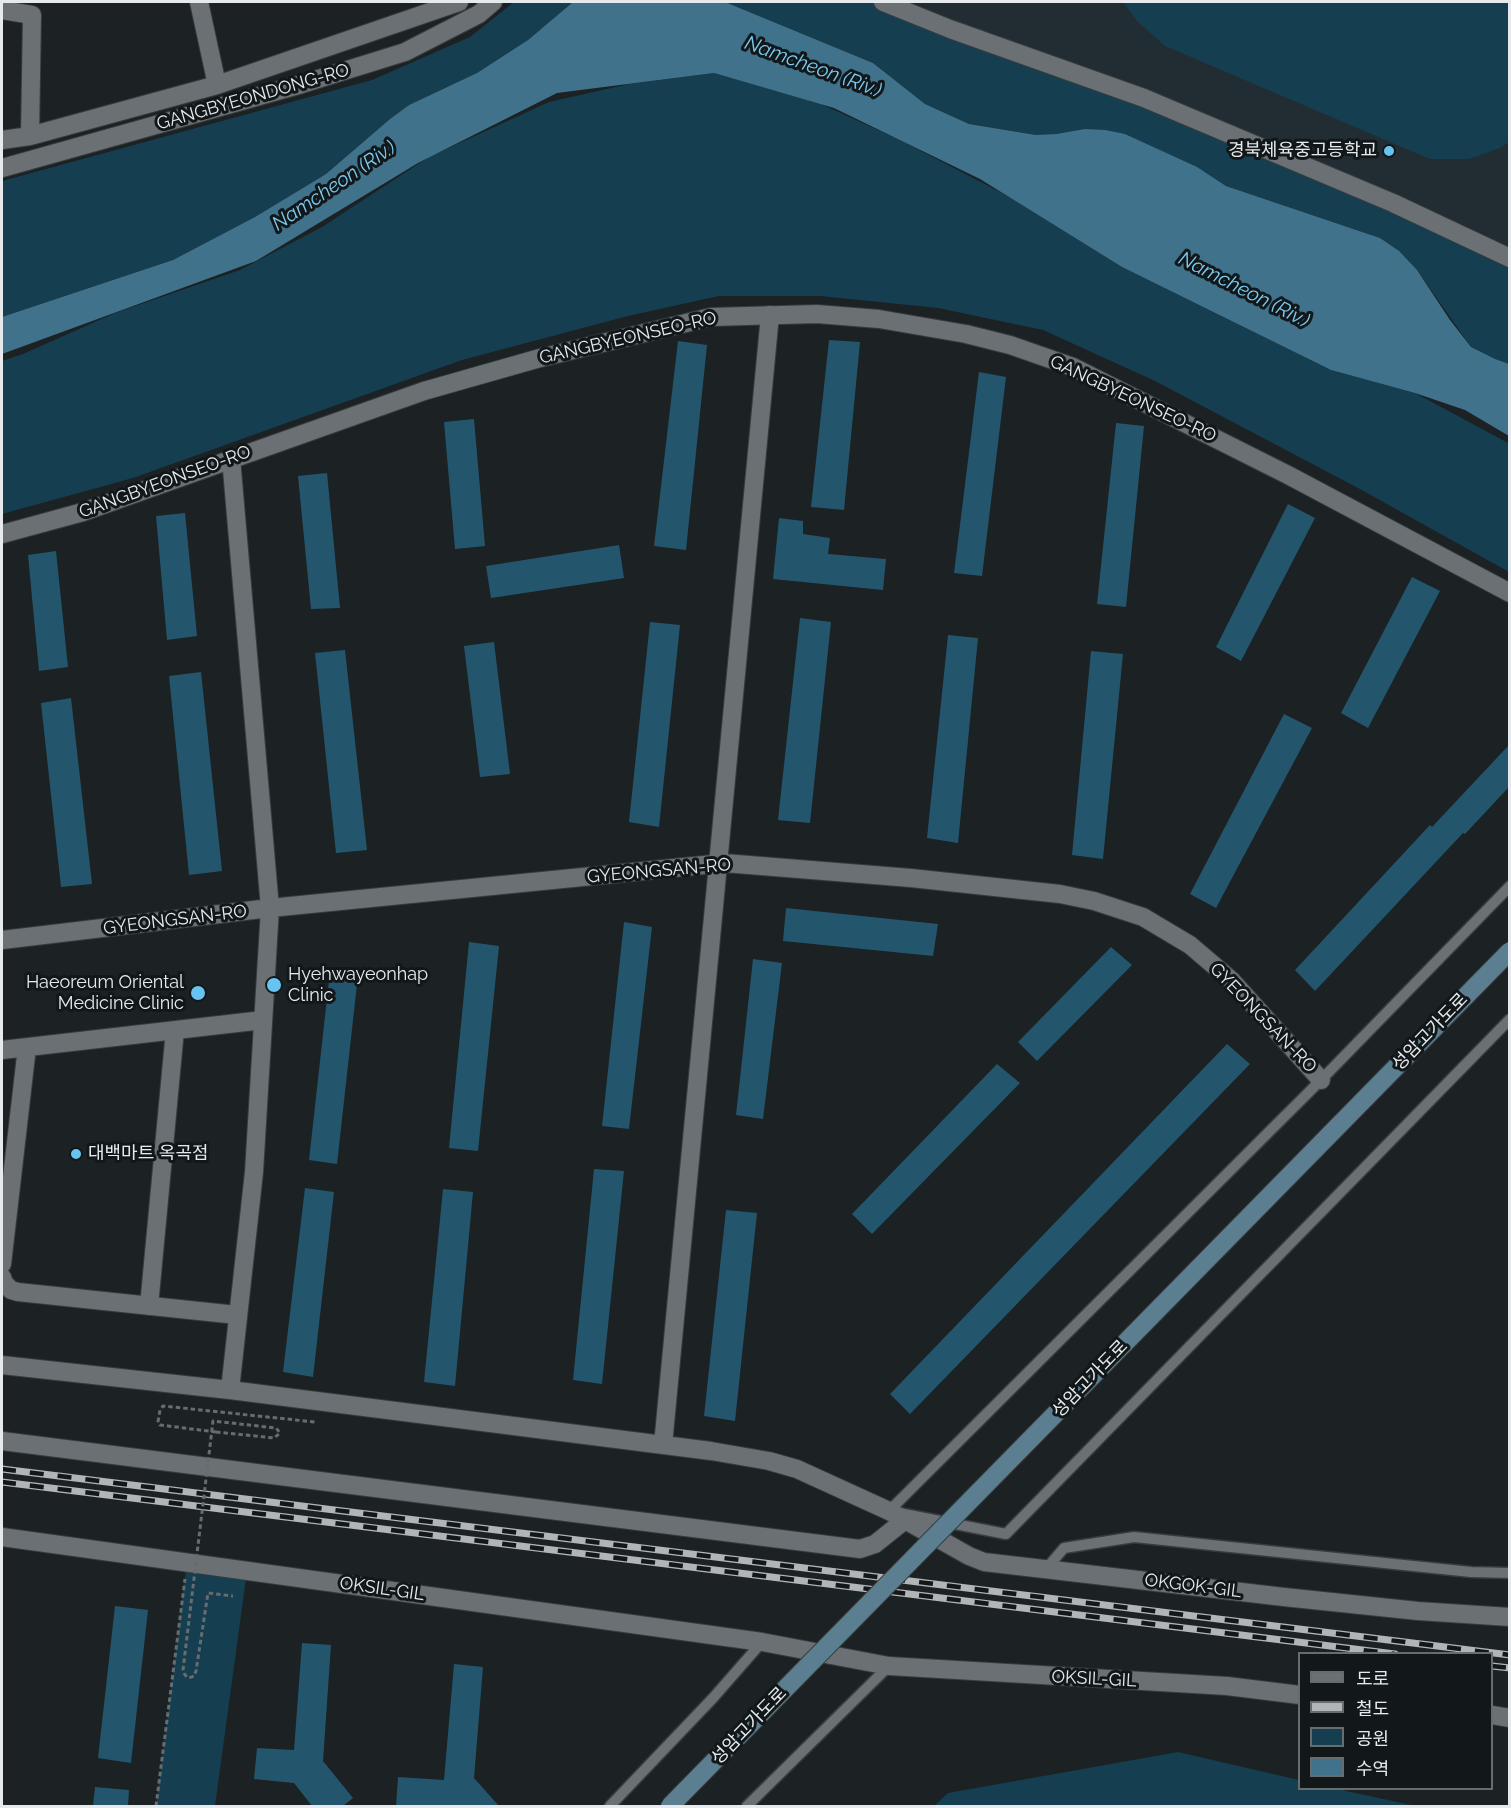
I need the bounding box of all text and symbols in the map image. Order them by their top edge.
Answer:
water label: Namcheon (Riv.) [741,31,885,103]
street label: GANGBYEONDONG-RO [154,59,352,135]
water label: Namcheon (Riv.) [268,136,400,236]
place label: 경북체육중고등학교 [1228,140,1377,162]
marker: 경북체육중고등학교 [1382,144,1396,158]
water label: Namcheon (Riv.) [1175,247,1313,333]
street label: GANGBYEONSEO-RO [537,307,719,369]
street label: GANGBYEONSEO-RO [1046,351,1220,447]
street label: GANGBYEONSEO-RO [76,441,254,523]
street label: GYEONGSAN-RO [586,854,732,888]
street label: GYEONGSAN-RO [102,900,248,940]
street label: GYEONGSAN-RO [1205,958,1321,1078]
place label: Hyehwayeonhap Clinic [288,964,428,1006]
place label: Haeoreum Oriental Medicine Clinic [26,972,184,1014]
marker: Hyehwayeonhap Clinic [265,976,283,994]
marker: Haeoreum Oriental Medicine Clinic [189,984,207,1002]
street label: 성암고가도로 [1388,989,1472,1075]
place label: 대백마트 옥곡점 [88,1143,209,1165]
marker: 대백마트 옥곡점 [69,1147,83,1161]
street label: 성암고가도로 [1048,1336,1132,1422]
street label: OKGOK-GIL [1143,1569,1243,1603]
street label: OKSIL-GIL [338,1572,426,1606]
legend [1298,1652,1493,1790]
street label: OKSIL-GIL [1051,1666,1137,1692]
text: 도로 [1356,1668,1389,1689]
street label: 성암고가도로 [707,1683,791,1769]
text: 철도 [1356,1698,1389,1719]
text: 공원 [1356,1728,1389,1749]
text: 수역 [1356,1758,1389,1779]

